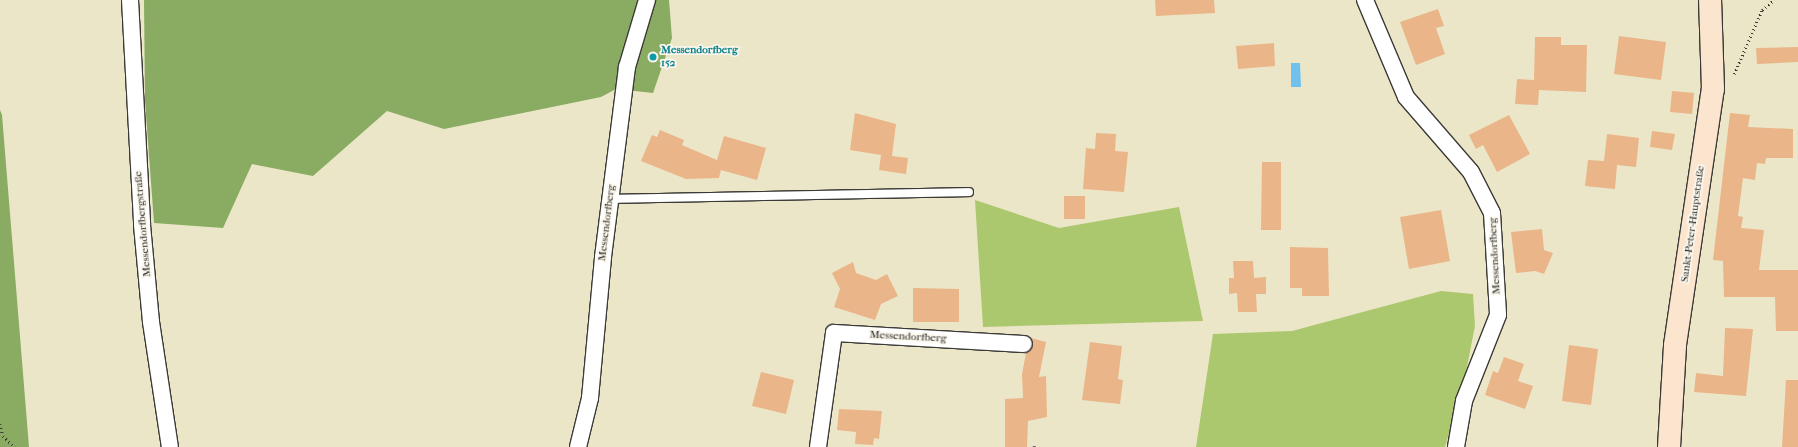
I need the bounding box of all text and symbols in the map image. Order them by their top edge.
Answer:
place label: Messendorfberg 152 [661,44,738,70]
marker: Messendorfberg 152 [648,52,658,62]
street label: Sankt-Peter-Hauptstraße [1678,165,1708,283]
street label: Messendorfbergstraße [132,171,154,277]
street label: Messendorfberg [596,184,618,262]
street label: Messendorfberg [1486,217,1504,295]
street label: Messendorfberg [869,328,947,346]

